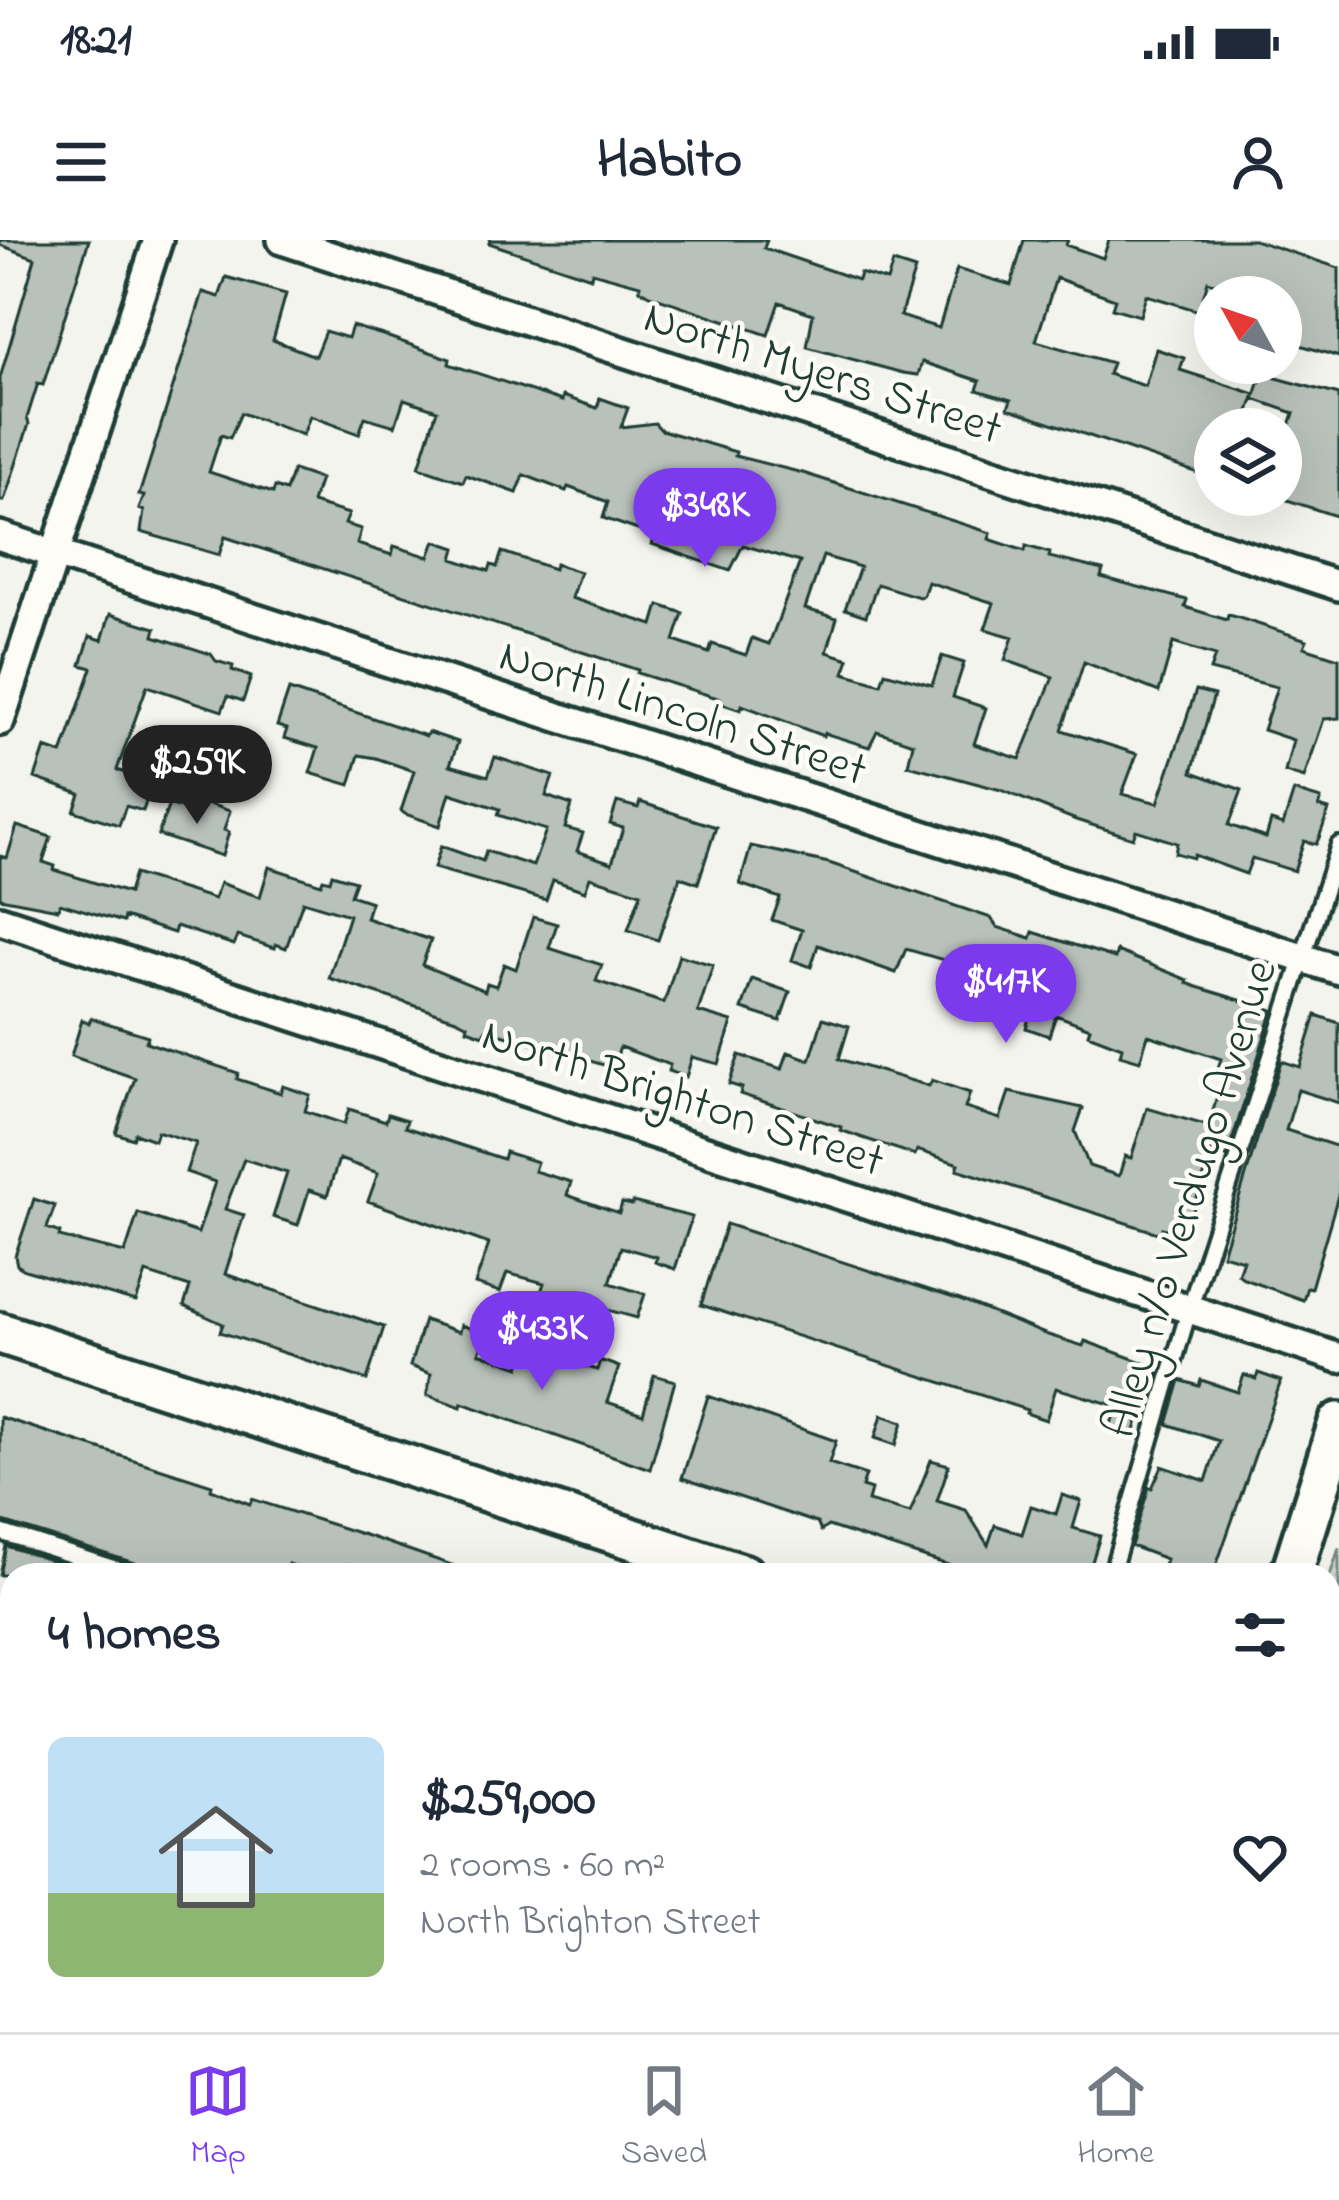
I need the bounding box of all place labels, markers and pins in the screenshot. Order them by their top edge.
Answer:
pin: $348K [621,468,789,570]
pin: $259K [113,725,281,827]
pin: $417K [922,944,1090,1046]
pin: $433K [458,1291,626,1393]

